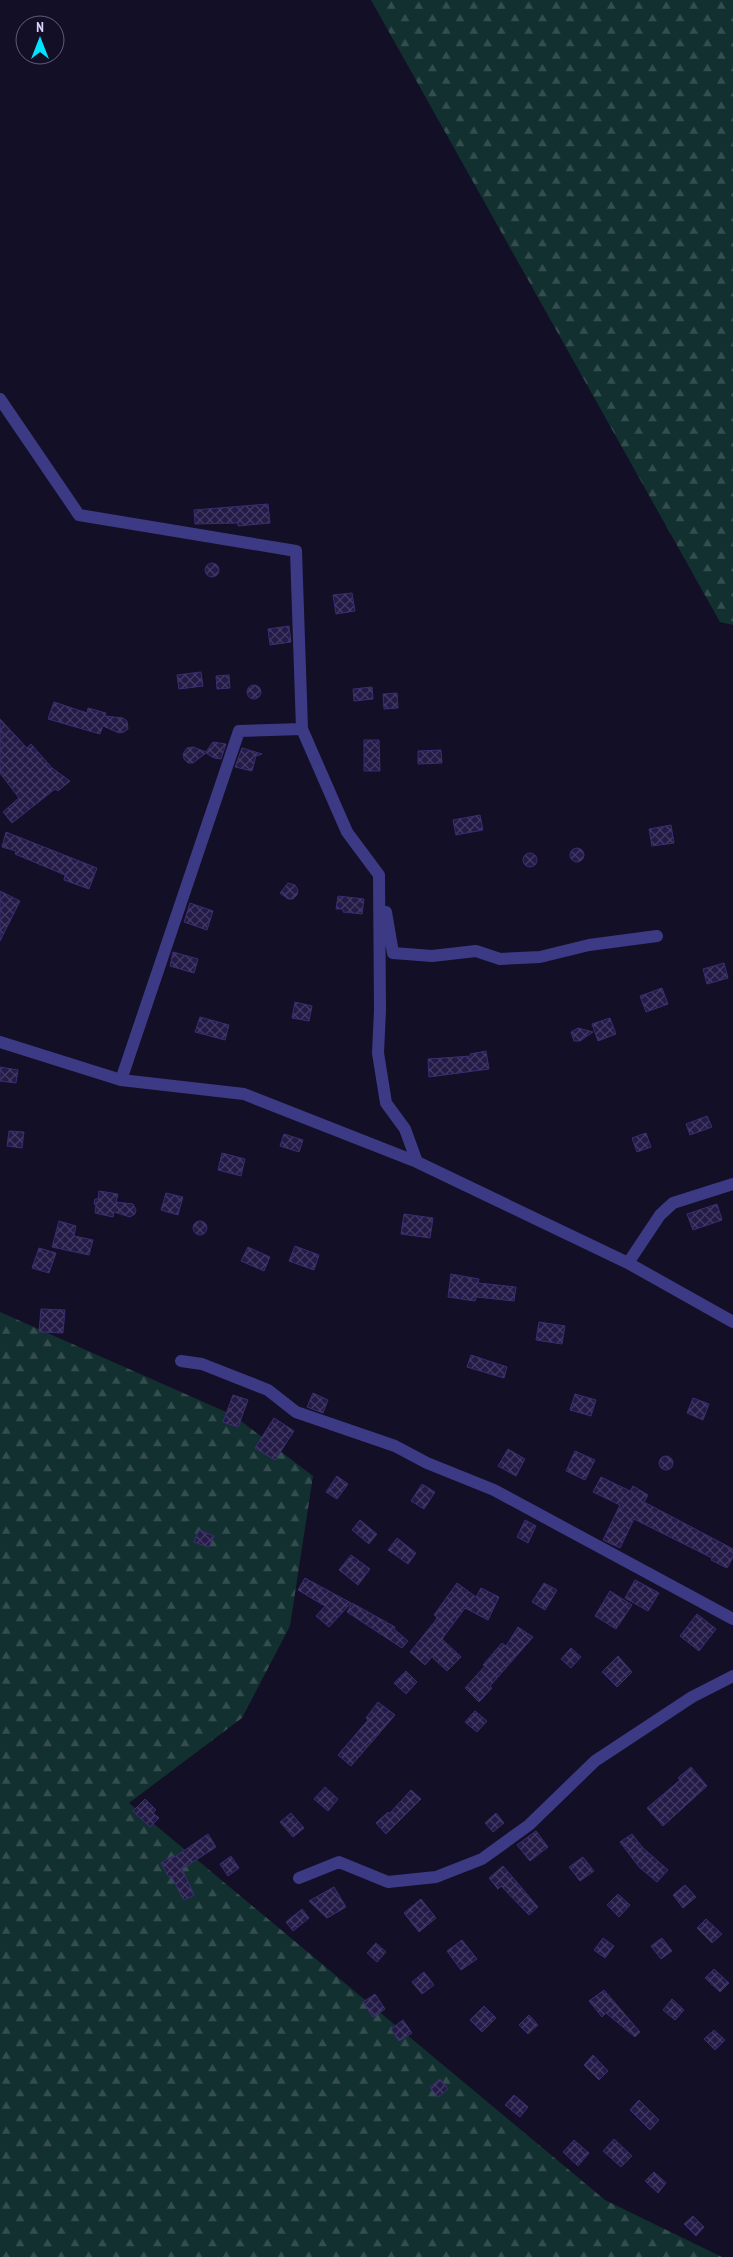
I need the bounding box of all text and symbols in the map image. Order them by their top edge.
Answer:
north arrow [15,15,65,65]
text: N [36,18,44,36]

